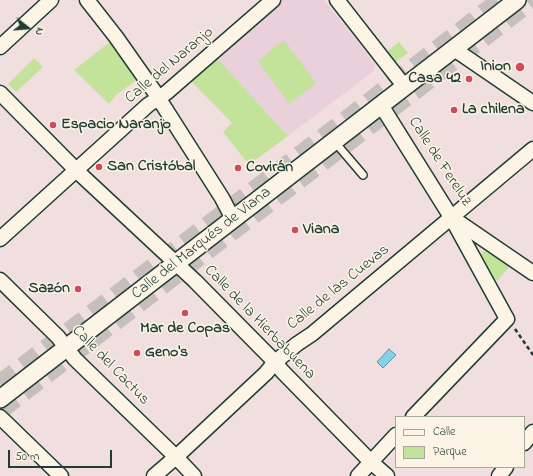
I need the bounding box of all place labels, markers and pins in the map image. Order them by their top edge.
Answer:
place label: Inion [480,57,511,77]
marker: Inion [514,61,526,73]
place label: Casa 42 [408,69,461,89]
marker: Casa 42 [464,74,474,84]
place label: La chilena [462,100,525,120]
marker: La chilena [449,105,459,115]
place label: Espacio Naranjo [61,115,171,135]
marker: Espacio Naranjo [48,120,58,130]
place label: San Cristóbal [107,157,196,177]
place label: Covirán [246,158,293,178]
marker: San Cristóbal [94,162,104,172]
marker: Covirán [233,163,243,173]
place label: Viana [303,220,339,240]
marker: Viana [290,225,300,235]
place label: Sazón [28,279,70,299]
marker: Sazón [73,284,83,294]
marker: Mar de Copas [180,308,190,318]
place label: Mar de Copas [140,319,230,339]
place label: Geno's [145,343,188,363]
marker: Geno's [132,348,142,358]

